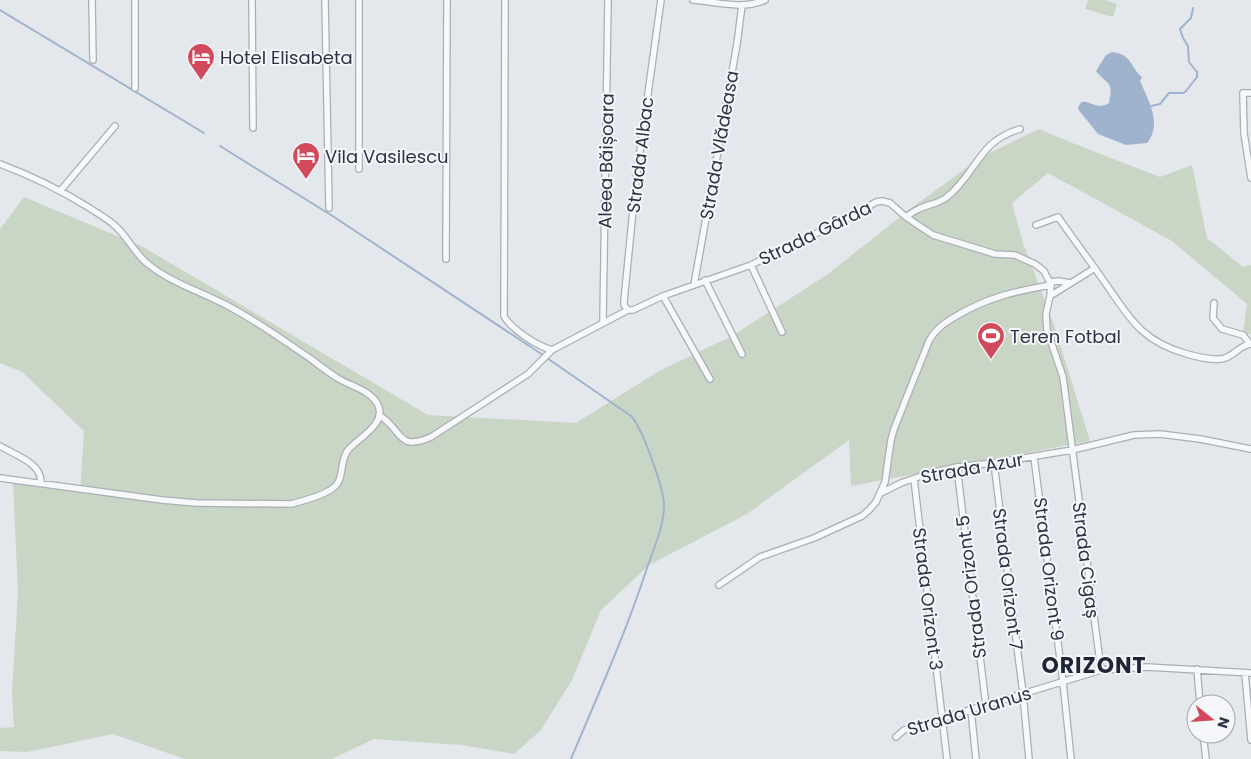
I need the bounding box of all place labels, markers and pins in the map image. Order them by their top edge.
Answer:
hotel icon: Hotel Elisabeta [186,42,216,81]
place label: Hotel Elisabeta [220,45,353,70]
hotel icon: Vila Vasilescu [291,141,321,180]
place label: Vila Vasilescu [325,144,449,169]
sports icon: Teren Fotbal [976,321,1006,360]
place label: Teren Fotbal [1010,324,1121,349]

